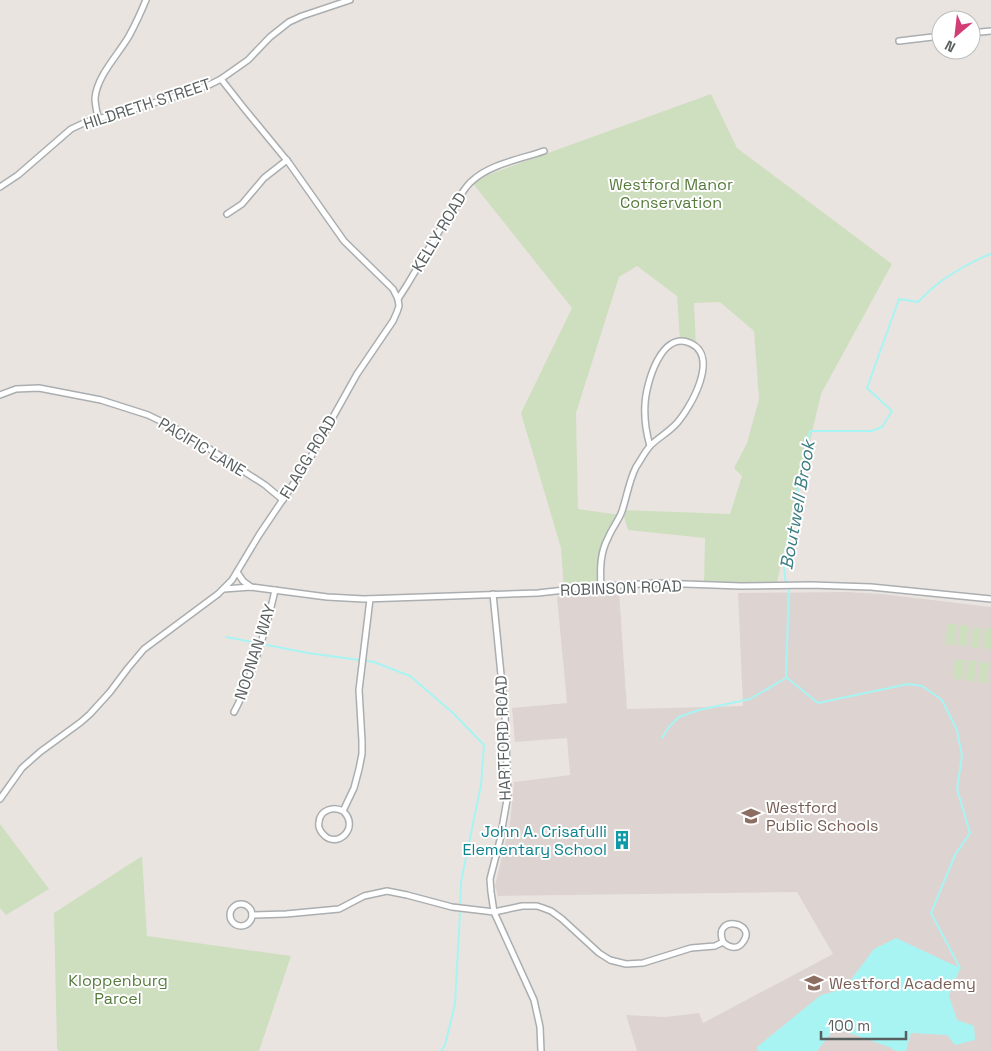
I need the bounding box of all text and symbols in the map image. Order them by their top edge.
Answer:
north arrow [931,10,981,60]
text: N [942,36,958,57]
street label: HILDRETH STREET [80,73,214,135]
park label: Westford Manor Conservation [609,174,733,213]
street label: KELLY ROAD [407,188,471,276]
street label: FLAGG ROAD [275,411,341,503]
street label: PACIFIC LANE [155,413,249,481]
water label: Boutwell Brook [774,436,820,571]
street label: ROBINSON ROAD [560,575,682,601]
street label: NOONAN WAY [230,601,280,703]
street label: HARTFORD ROAD [490,675,516,801]
place label: Westford Public Schools [766,797,879,836]
school or university icon: Westford Public Schools [740,805,762,827]
place label: John A. Crisafulli Elementary School [462,821,607,860]
building icon: John A. Crisafulli Elementary School [611,829,633,851]
park label: Kloppenburg Parcel [68,970,168,1009]
school or university icon: Westford Academy [803,972,825,994]
place label: Westford Academy [829,973,976,994]
scale bar [821,1008,906,1040]
text: 100 m [828,1016,870,1035]

